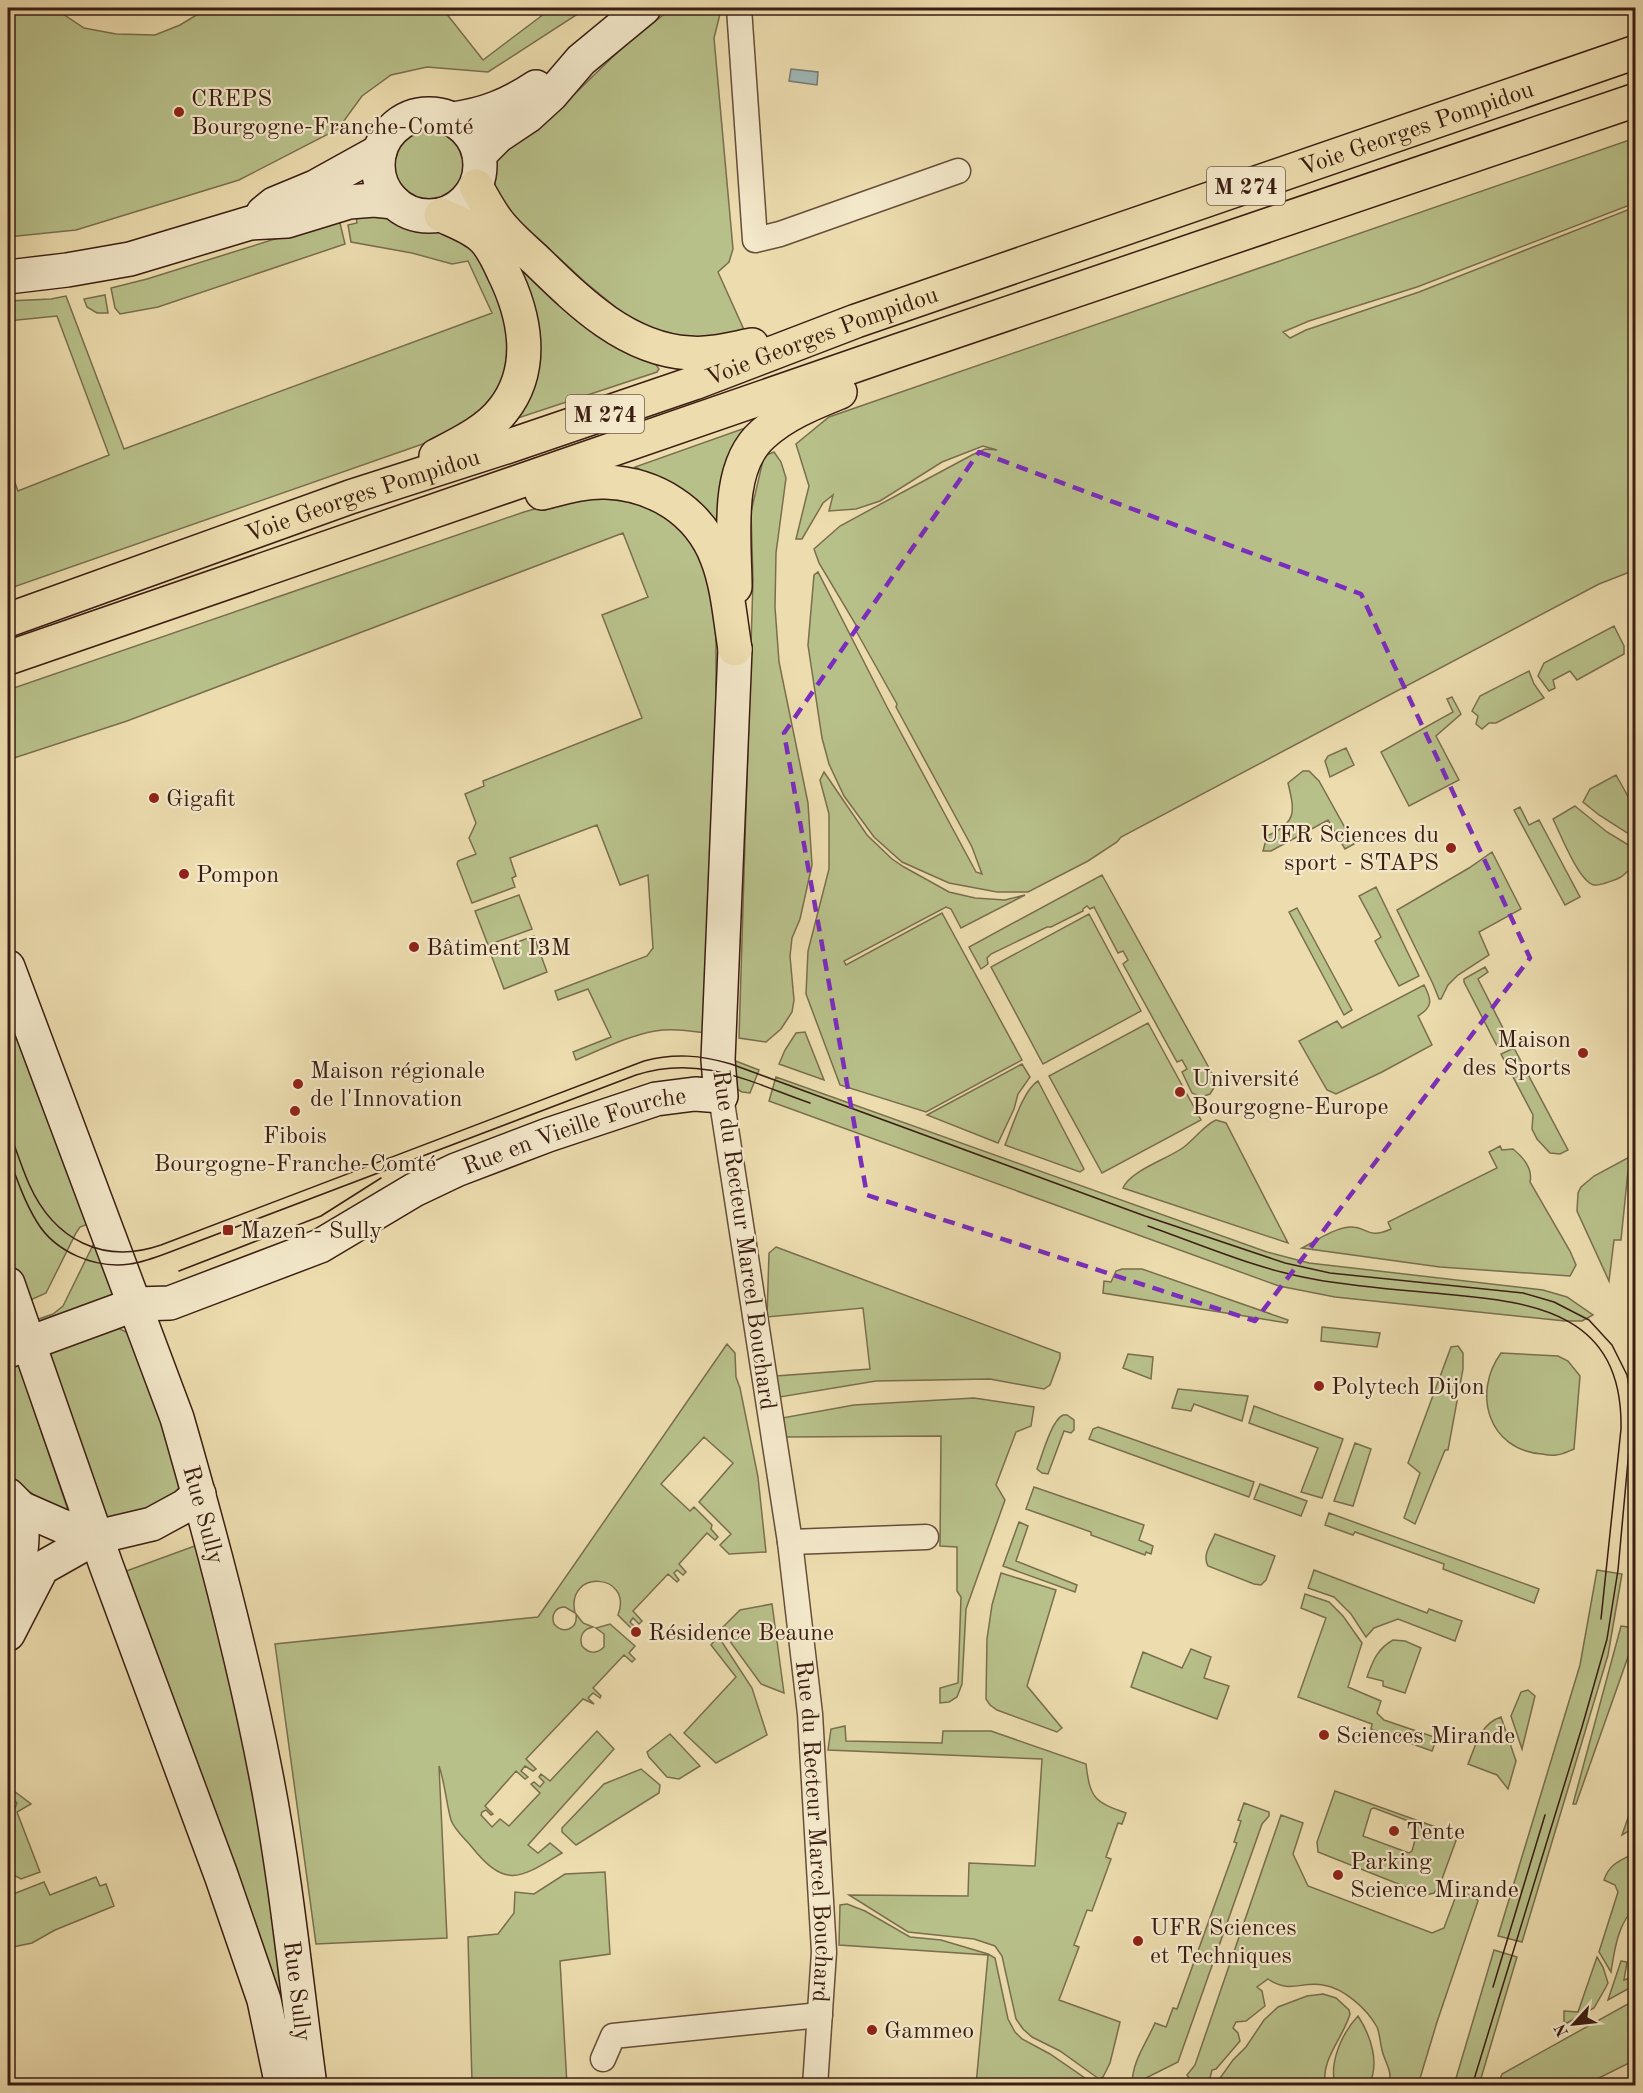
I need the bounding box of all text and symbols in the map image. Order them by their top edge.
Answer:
street label: Voie Georges Pompidou [1297,78,1537,181]
place label: CREPS Bourgogne-Franche-Comté [191,88,474,140]
marker: CREPS Bourgogne-Franche-Comté [172,105,186,119]
road number: M 274 [1207,167,1285,205]
street label: Voie Georges Pompidou [703,284,942,391]
road number: M 274 [566,395,644,433]
street label: Voie Georges Pompidou [243,446,483,548]
place label: Gigafit [166,788,236,812]
marker: Gigafit [147,791,161,805]
place label: UFR Sciences du sport - STAPS [1260,824,1439,876]
marker: UFR Sciences du sport - STAPS [1444,841,1458,855]
place label: Pompon [196,864,279,888]
marker: Pompon [177,867,191,881]
place label: Bâtiment I3M [426,937,571,961]
marker: Bâtiment I3M [407,940,421,954]
place label: Maison des Sports [1462,1029,1571,1081]
marker: Maison des Sports [1576,1046,1590,1060]
place label: Maison régionale de l'Innovation [310,1060,485,1112]
place label: Université Bourgogne-Europe [1192,1068,1388,1120]
street label: Rue du Recteur Marcel Bouchard [707,1069,779,1412]
marker: Maison régionale de l'Innovation [291,1077,305,1091]
street label: Rue en Vieille Fourche [460,1085,688,1180]
marker: Université Bourgogne-Europe [1173,1085,1187,1099]
marker: Fibois Bourgogne-Franche-Comté [288,1104,302,1118]
place label: Fibois Bourgogne-Franche-Comté [154,1125,436,1177]
place label: Mazen - Sully [240,1220,383,1244]
marker: Mazen - Sully [221,1223,235,1237]
place label: Polytech Dijon [1331,1376,1485,1400]
marker: Polytech Dijon [1312,1379,1326,1393]
street label: Rue Sully [177,1463,227,1567]
place label: Résidence Beaune [648,1622,834,1646]
marker: Résidence Beaune [629,1625,643,1639]
street label: Rue du Recteur Marcel Bouchard [790,1659,834,2003]
place label: Sciences Mirande [1336,1725,1515,1749]
marker: Sciences Mirande [1317,1728,1331,1742]
place label: Tente [1406,1821,1465,1845]
marker: Tente [1387,1824,1401,1838]
place label: Parking Science Mirande [1350,1851,1519,1903]
marker: Parking Science Mirande [1331,1868,1345,1882]
place label: UFR Sciences et Techniques [1150,1917,1297,1969]
marker: UFR Sciences et Techniques [1131,1934,1145,1948]
street label: Rue Sully [278,1939,314,2043]
north arrow [1544,1994,1604,2054]
place label: Gammeo [884,2020,974,2044]
text: N [1552,2020,1572,2039]
marker: Gammeo [865,2023,879,2037]

